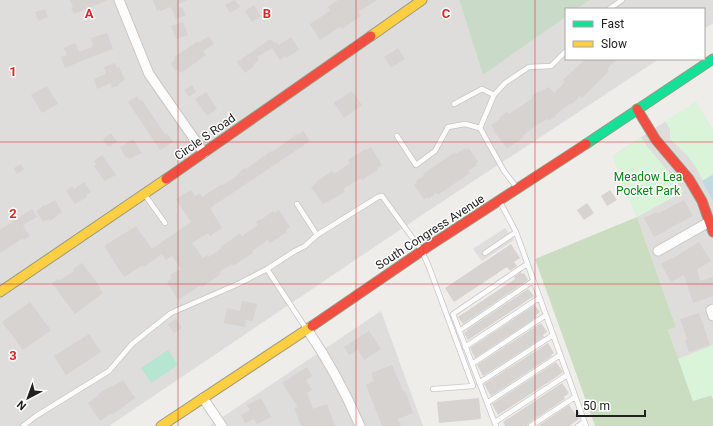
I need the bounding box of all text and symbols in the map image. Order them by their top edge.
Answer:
text: A [85,6,94,21]
text: B [263,6,271,21]
text: C [442,6,451,21]
legend [565,8,705,60]
text: Fast [601,17,624,31]
text: Slow [601,37,627,51]
text: 1 [9,64,17,79]
street label: Circle S Road [172,111,238,163]
park label: Meadow Lea Pocket Park [614,170,682,198]
street label: South Congress Avenue [373,192,487,272]
text: 2 [9,206,17,221]
text: 3 [9,348,17,363]
north arrow [8,378,48,418]
scale bar [577,392,645,418]
text: N [14,398,29,413]
text: 50 m [583,399,610,413]

